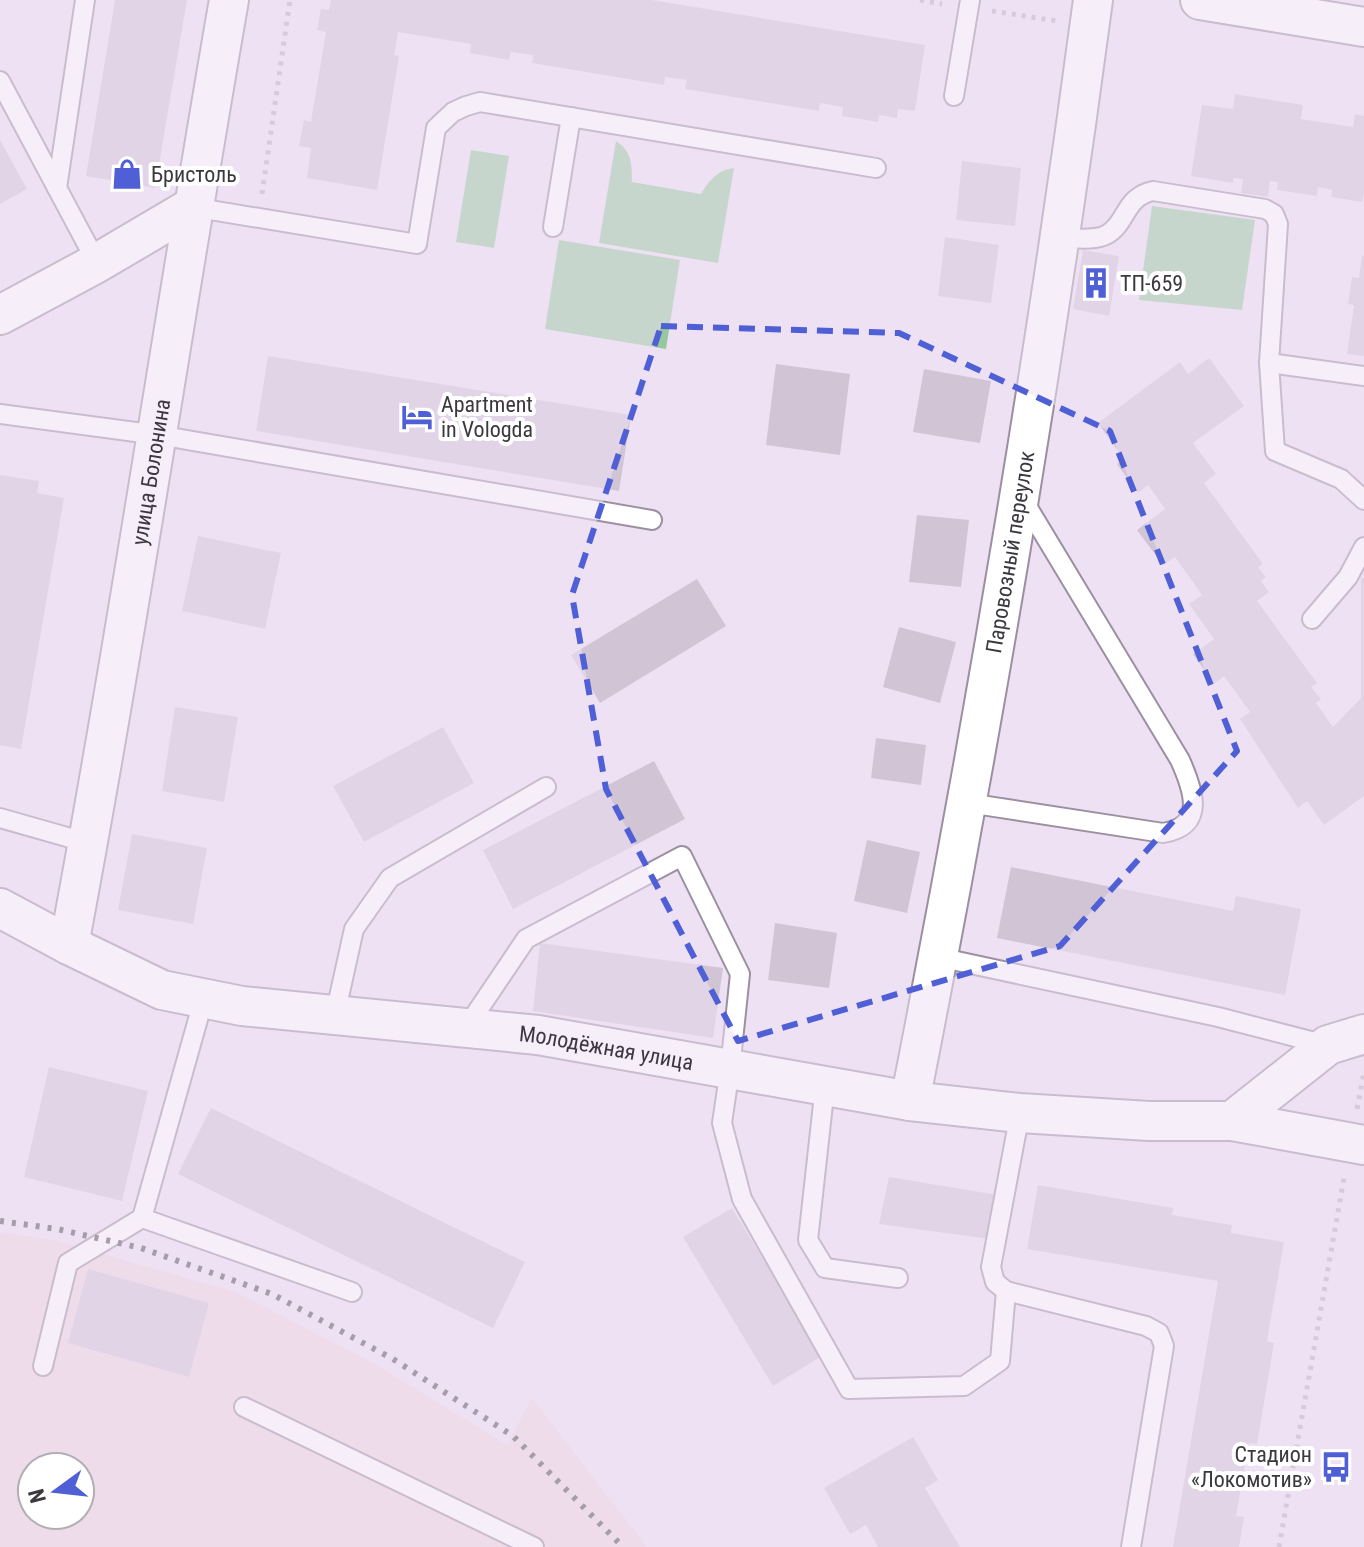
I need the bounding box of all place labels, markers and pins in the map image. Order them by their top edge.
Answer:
shop icon: Бристоль [110,157,144,191]
place label: Бристоль [151,162,237,187]
building icon: ТП-659 [1079,266,1113,300]
place label: ТП-659 [1120,271,1183,296]
place label: Apartment in Vologda [441,392,533,442]
hotel icon: Apartment in Vologda [400,400,434,434]
place label: Стадион «Локомотив» [1191,1442,1312,1492]
bus stop icon: Стадион «Локомотив» [1319,1450,1353,1484]

